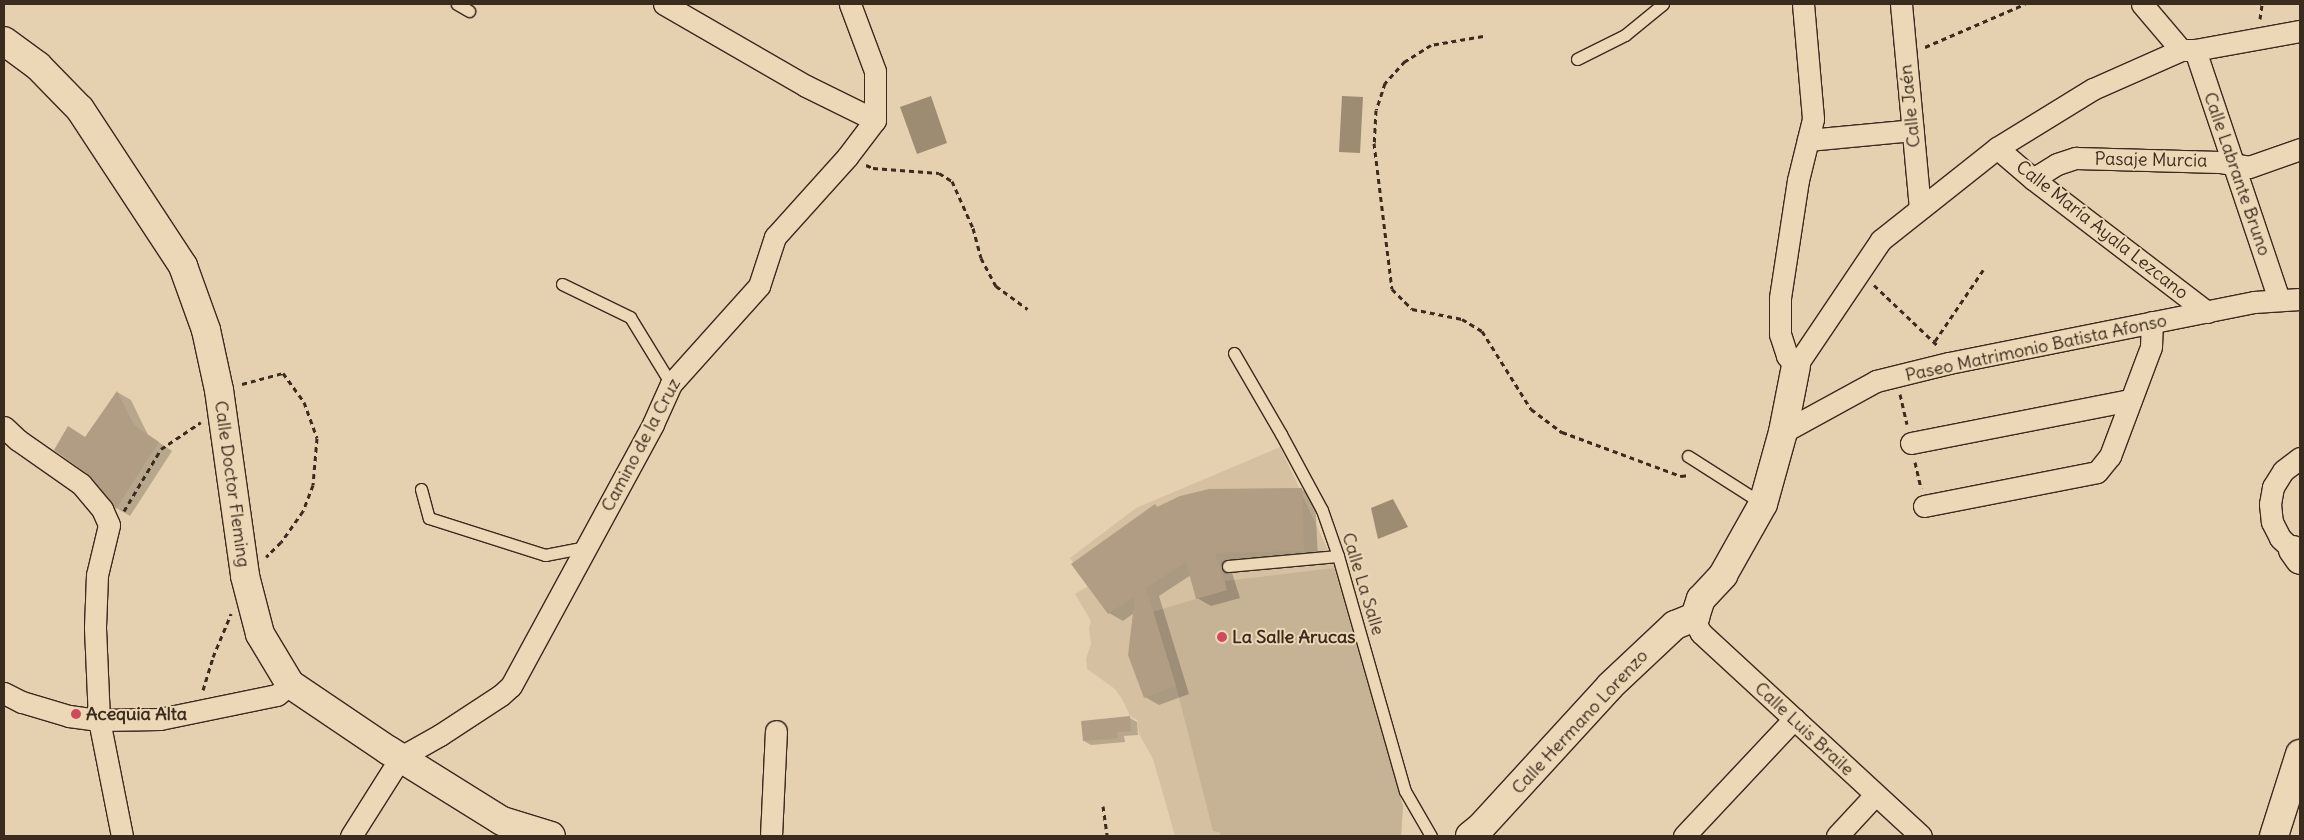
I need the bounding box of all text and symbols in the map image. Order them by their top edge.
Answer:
street label: Calle Jaén [1895,63,1925,149]
street label: Calle Labrante Bruno [2199,89,2275,259]
street label: Pasaje Murcia [2094,148,2208,172]
street label: Calle María Ayala Lezcano [2012,156,2192,304]
street label: Paseo Matrimonio Batista Afonso [1903,310,2169,386]
street label: Camino de la Cruz [597,375,685,515]
street label: Calle Doctor Fleming [210,399,254,569]
street label: Calle La Salle [1337,530,1389,638]
place label: La Salle Arucas [1232,626,1355,648]
marker: La Salle Arucas [1216,631,1228,643]
street label: Calle Hermano Lorenzo [1507,645,1653,799]
street label: Calle Luis Braile [1750,678,1858,780]
place label: Acequia Alta [86,703,187,725]
marker: Acequia Alta [70,708,82,720]

